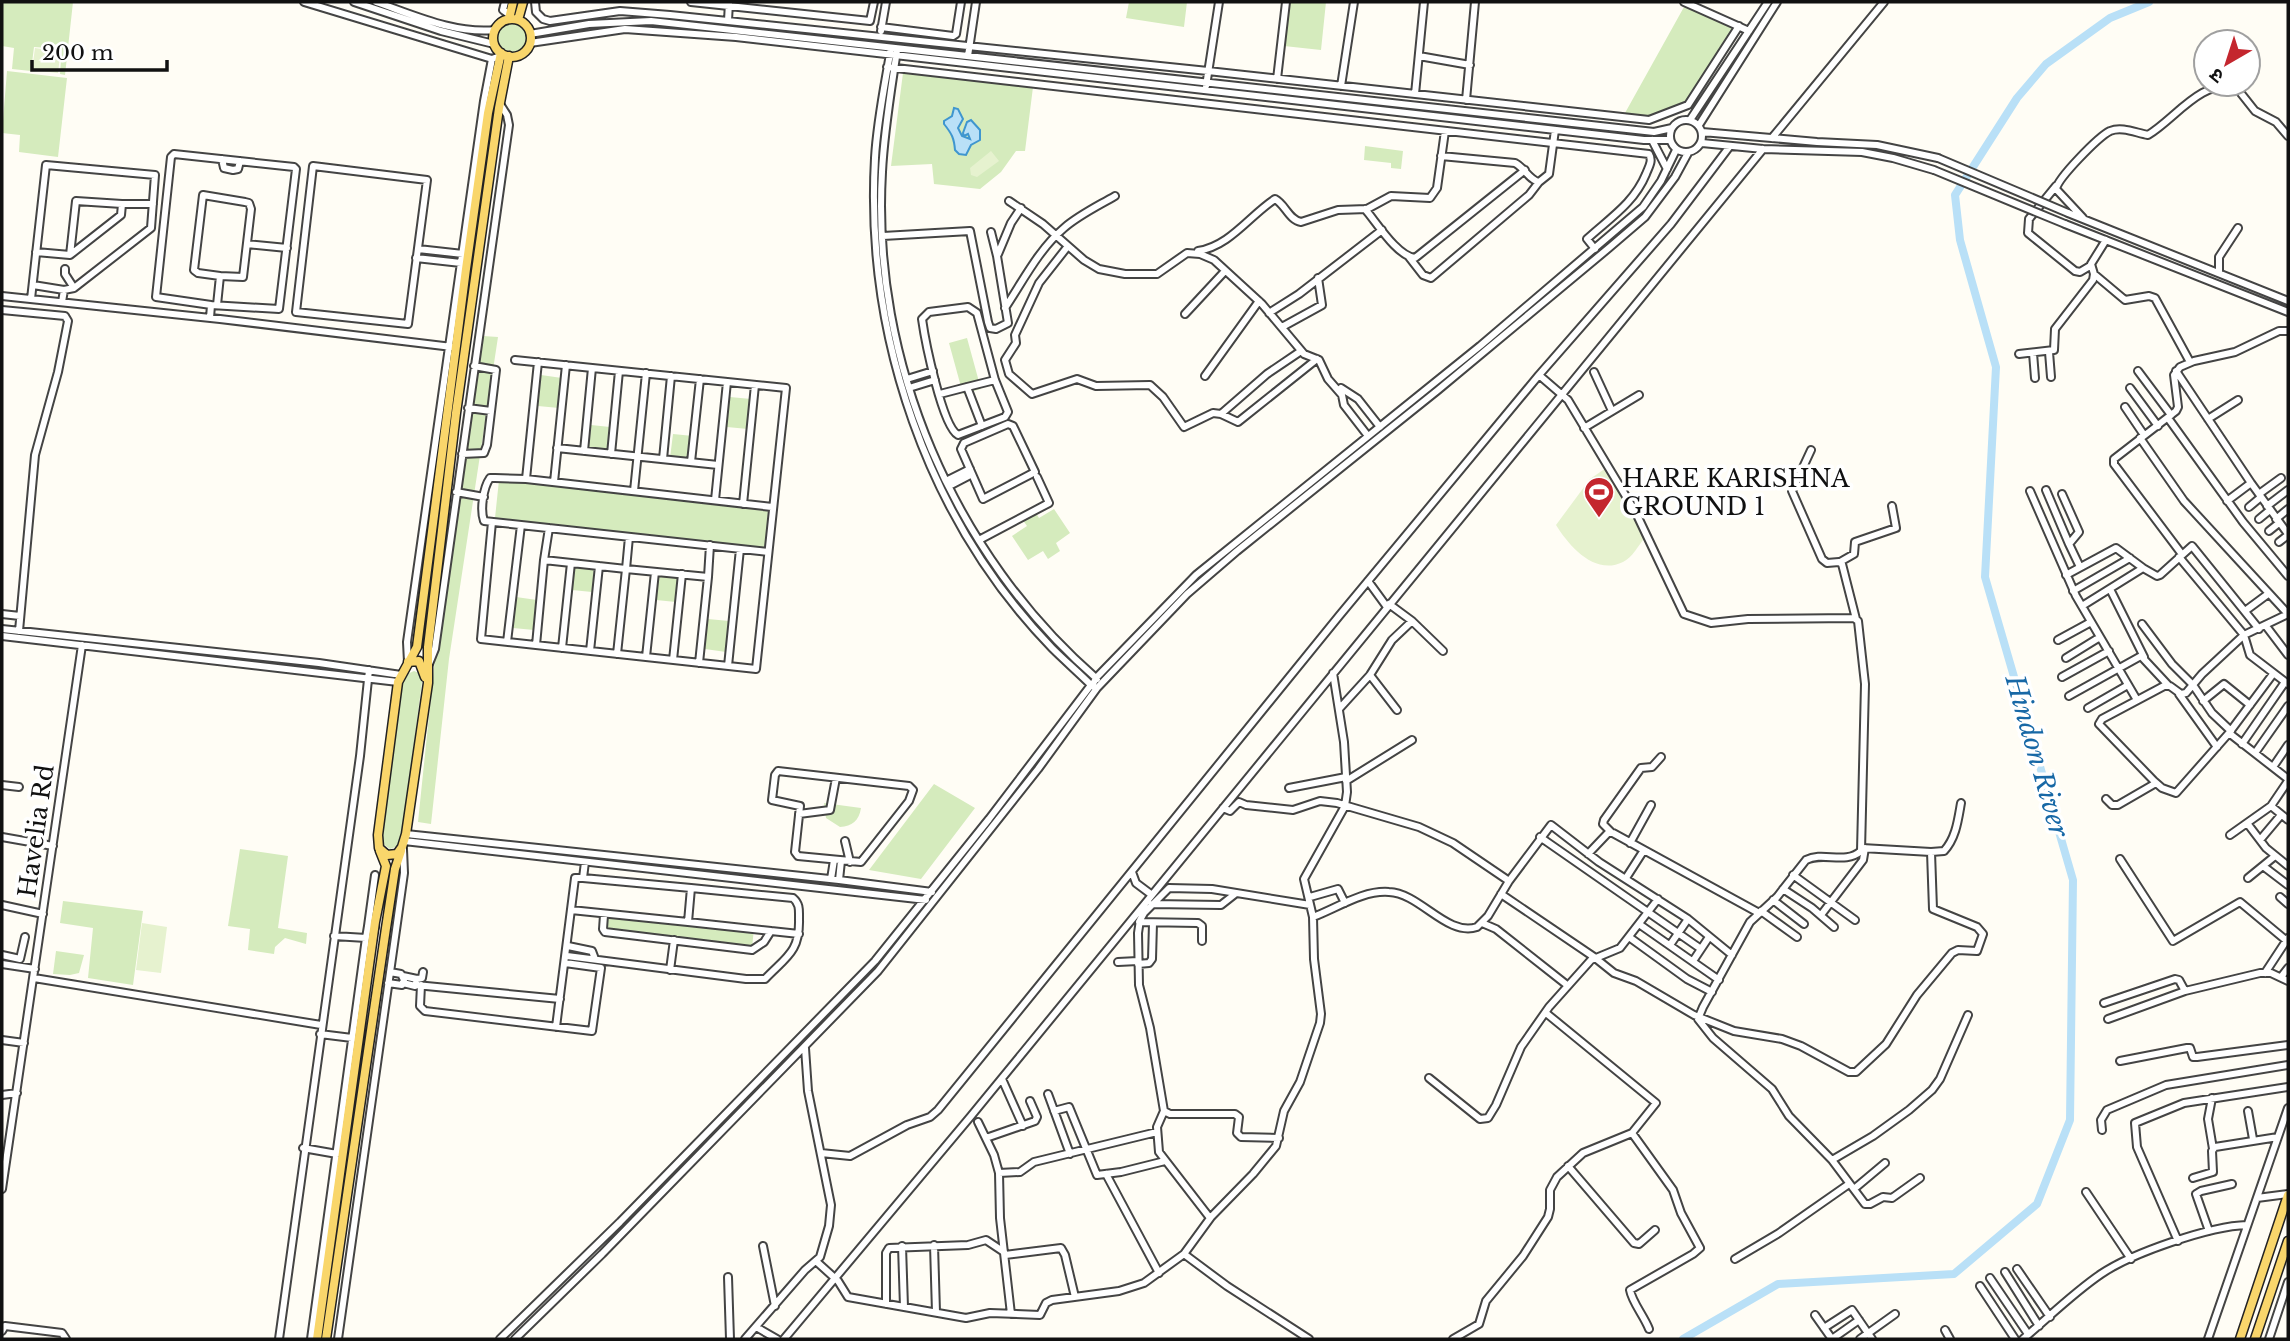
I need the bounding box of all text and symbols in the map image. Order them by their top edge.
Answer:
scale bar [32,28,166,72]
north arrow [2192,28,2262,98]
text: 200 m [42,40,114,66]
text: उ [2204,63,2228,88]
place label: HARE KARISHNA GROUND 1 [1622,464,1850,521]
sports icon: HARE KARISHNA GROUND 1 [1582,475,1616,519]
water label: Hindon River [1998,670,2076,842]
street label: Havelia Rd [12,763,60,899]

